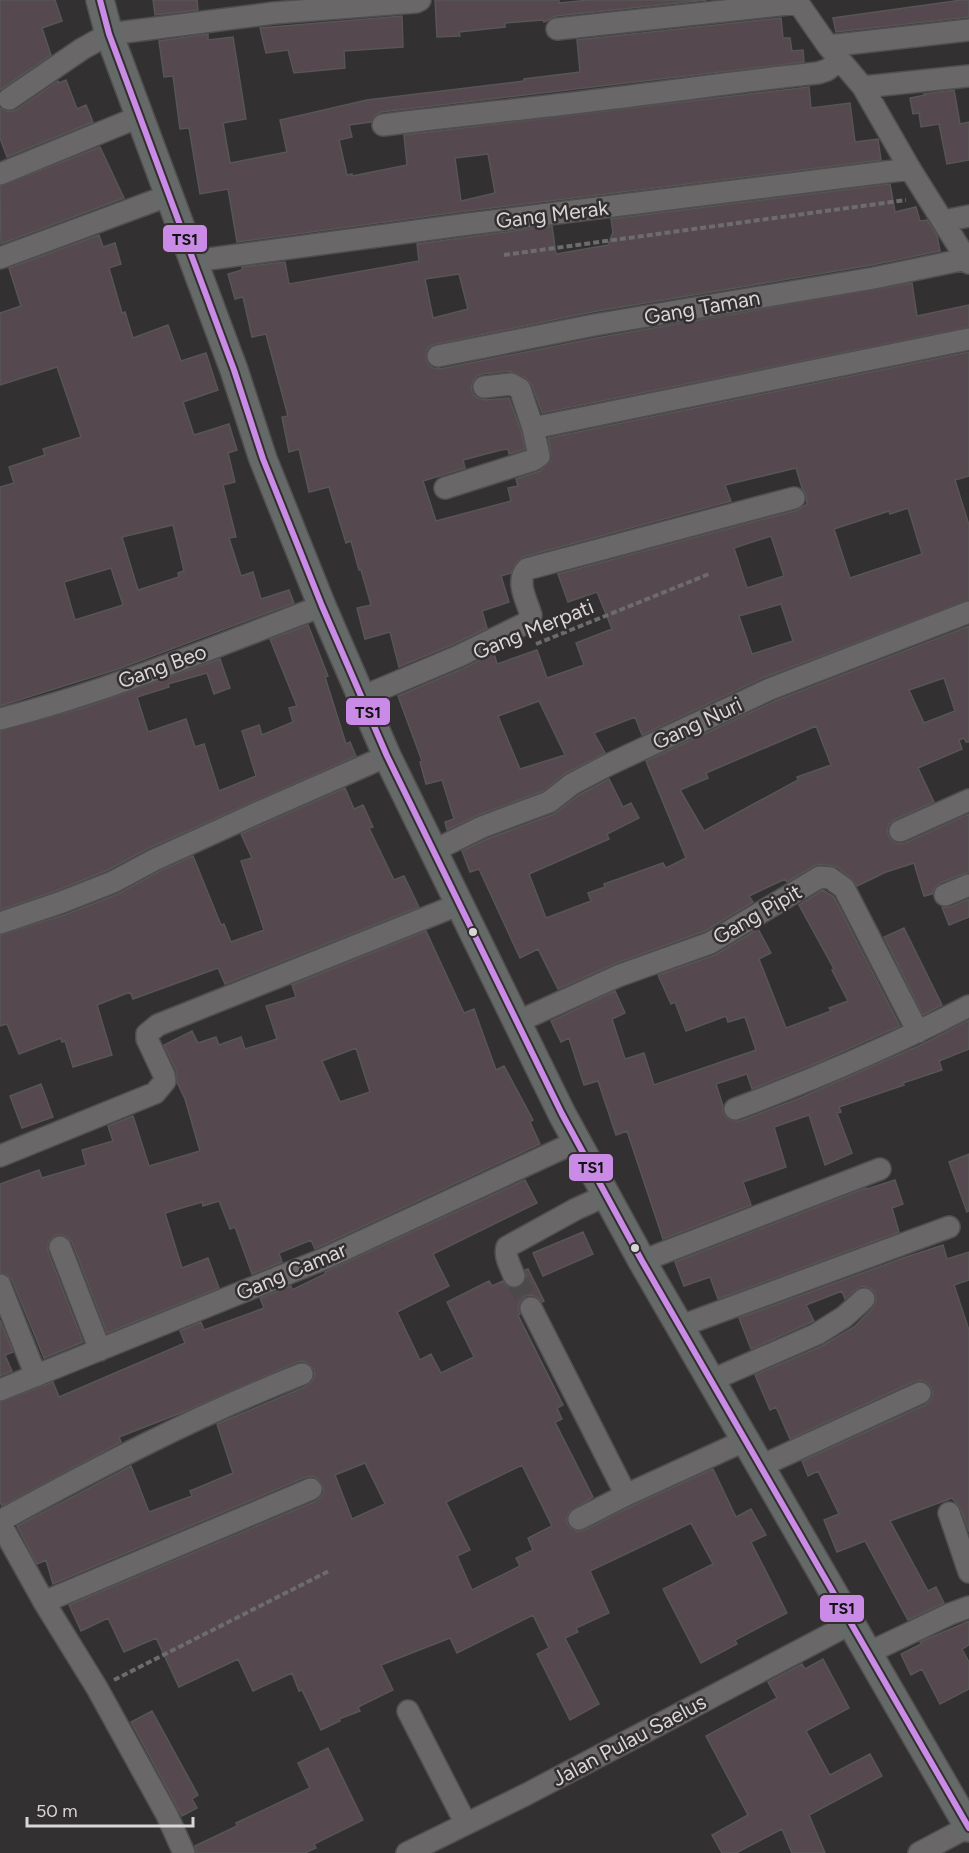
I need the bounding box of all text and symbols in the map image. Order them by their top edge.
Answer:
street label: Gang Merak [494,195,610,233]
line badge: TS1 [162,224,208,253]
text: TS1 [172,230,198,249]
street label: Gang Taman [642,285,762,329]
street label: Gang Merpati [469,593,597,665]
street label: Gang Beo [114,638,210,694]
street label: Gang Nuri [648,691,746,755]
line badge: TS1 [345,697,391,726]
text: TS1 [355,703,381,722]
street label: Gang Pipit [708,879,806,949]
unlabelled marker [467,926,479,938]
line badge: TS1 [568,1153,614,1182]
text: TS1 [578,1158,604,1177]
street label: Gang Camar [232,1237,350,1305]
unlabelled marker [629,1242,641,1254]
line badge: TS1 [819,1594,865,1623]
text: TS1 [829,1599,855,1618]
street label: Jalan Pulau Saelus [548,1689,710,1791]
scale bar [27,1790,194,1828]
text: 50 m [36,1800,78,1822]

